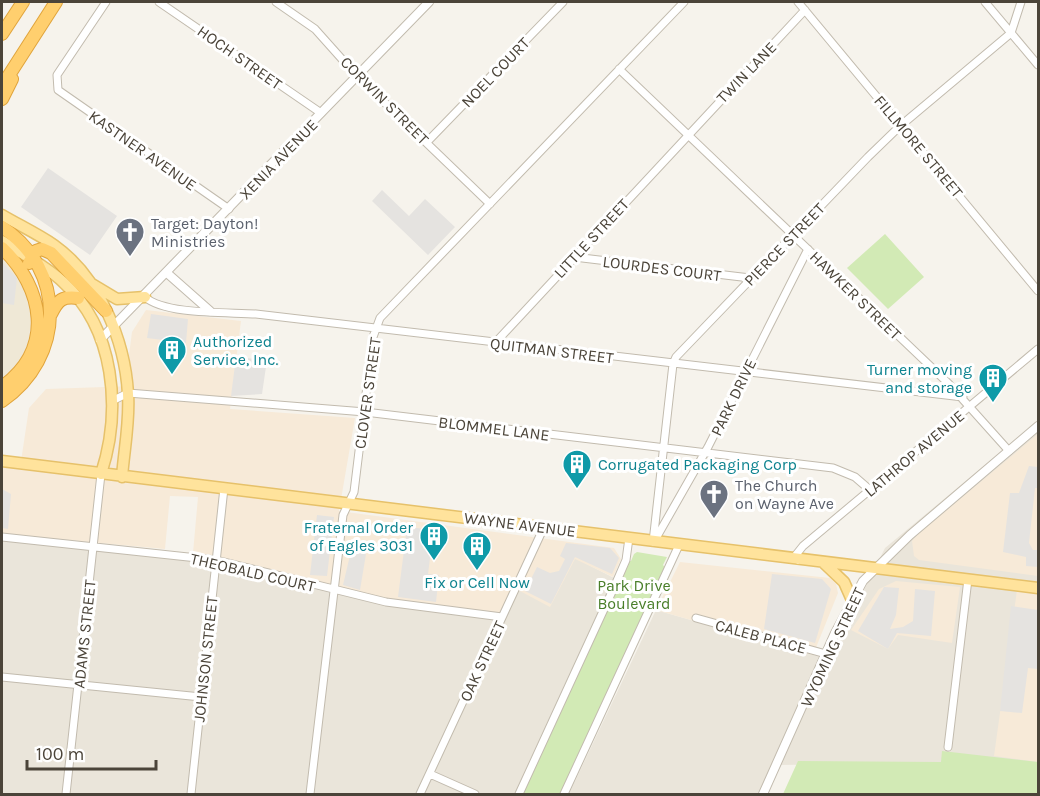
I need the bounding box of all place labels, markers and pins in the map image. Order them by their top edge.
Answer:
place label: Target: Dayton! Ministries [151,214,258,251]
church icon: Target: Dayton! Ministries [114,216,146,258]
place label: Authorized Service, Inc. [193,332,278,369]
building icon: Authorized Service, Inc. [156,334,188,376]
place label: Turner moving and storage [867,360,972,397]
building icon: Turner moving and storage [977,362,1009,404]
building icon: Corrugated Packaging Corp [561,448,593,490]
place label: Corrugated Packaging Corp [598,455,797,474]
place label: The Church on Wayne Ave [735,476,834,513]
church icon: The Church on Wayne Ave [698,478,730,520]
place label: Fraternal Order of Eagles 3031 [304,518,413,555]
building icon: Fraternal Order of Eagles 3031 [418,520,450,562]
building icon: Fix or Cell Now [461,530,493,572]
place label: Fix or Cell Now [424,573,530,592]

